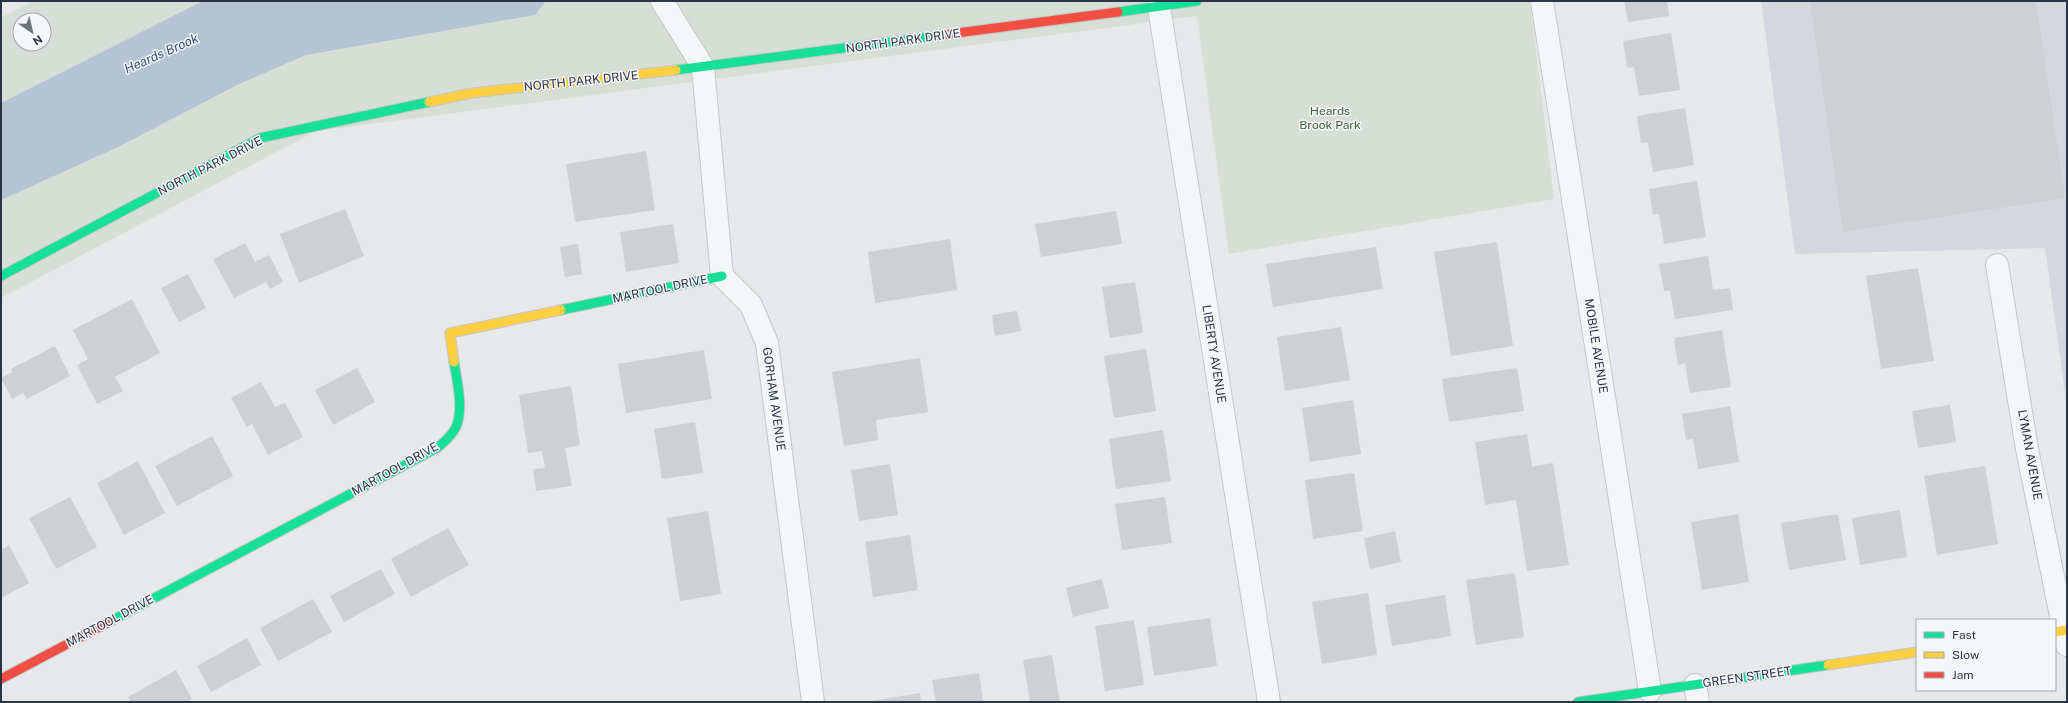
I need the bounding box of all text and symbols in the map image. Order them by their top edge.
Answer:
north arrow [12,12,52,52]
street label: NORTH PARK DRIVE [845,26,961,56]
water label: Heards Brook [122,30,201,76]
text: N [31,33,45,48]
street label: NORTH PARK DRIVE [523,68,639,94]
park label: Heards Brook Park [1299,104,1361,132]
street label: NORTH PARK DRIVE [156,134,264,198]
street label: MARTOOL DRIVE [611,272,709,306]
street label: MOBILE AVENUE [1582,298,1610,394]
street label: LIBERTY AVENUE [1199,304,1229,404]
street label: GORHAM AVENUE [760,346,788,452]
street label: LYMAN AVENUE [2015,409,2045,501]
street label: MARTOOL DRIVE [349,439,441,499]
street label: MARTOOL DRIVE [64,592,156,650]
legend [1916,619,2056,691]
text: Fast [1952,628,1977,642]
text: Slow [1952,648,1980,662]
street label: GREEN STREET [1702,664,1792,690]
text: Jam [1952,668,1974,682]

